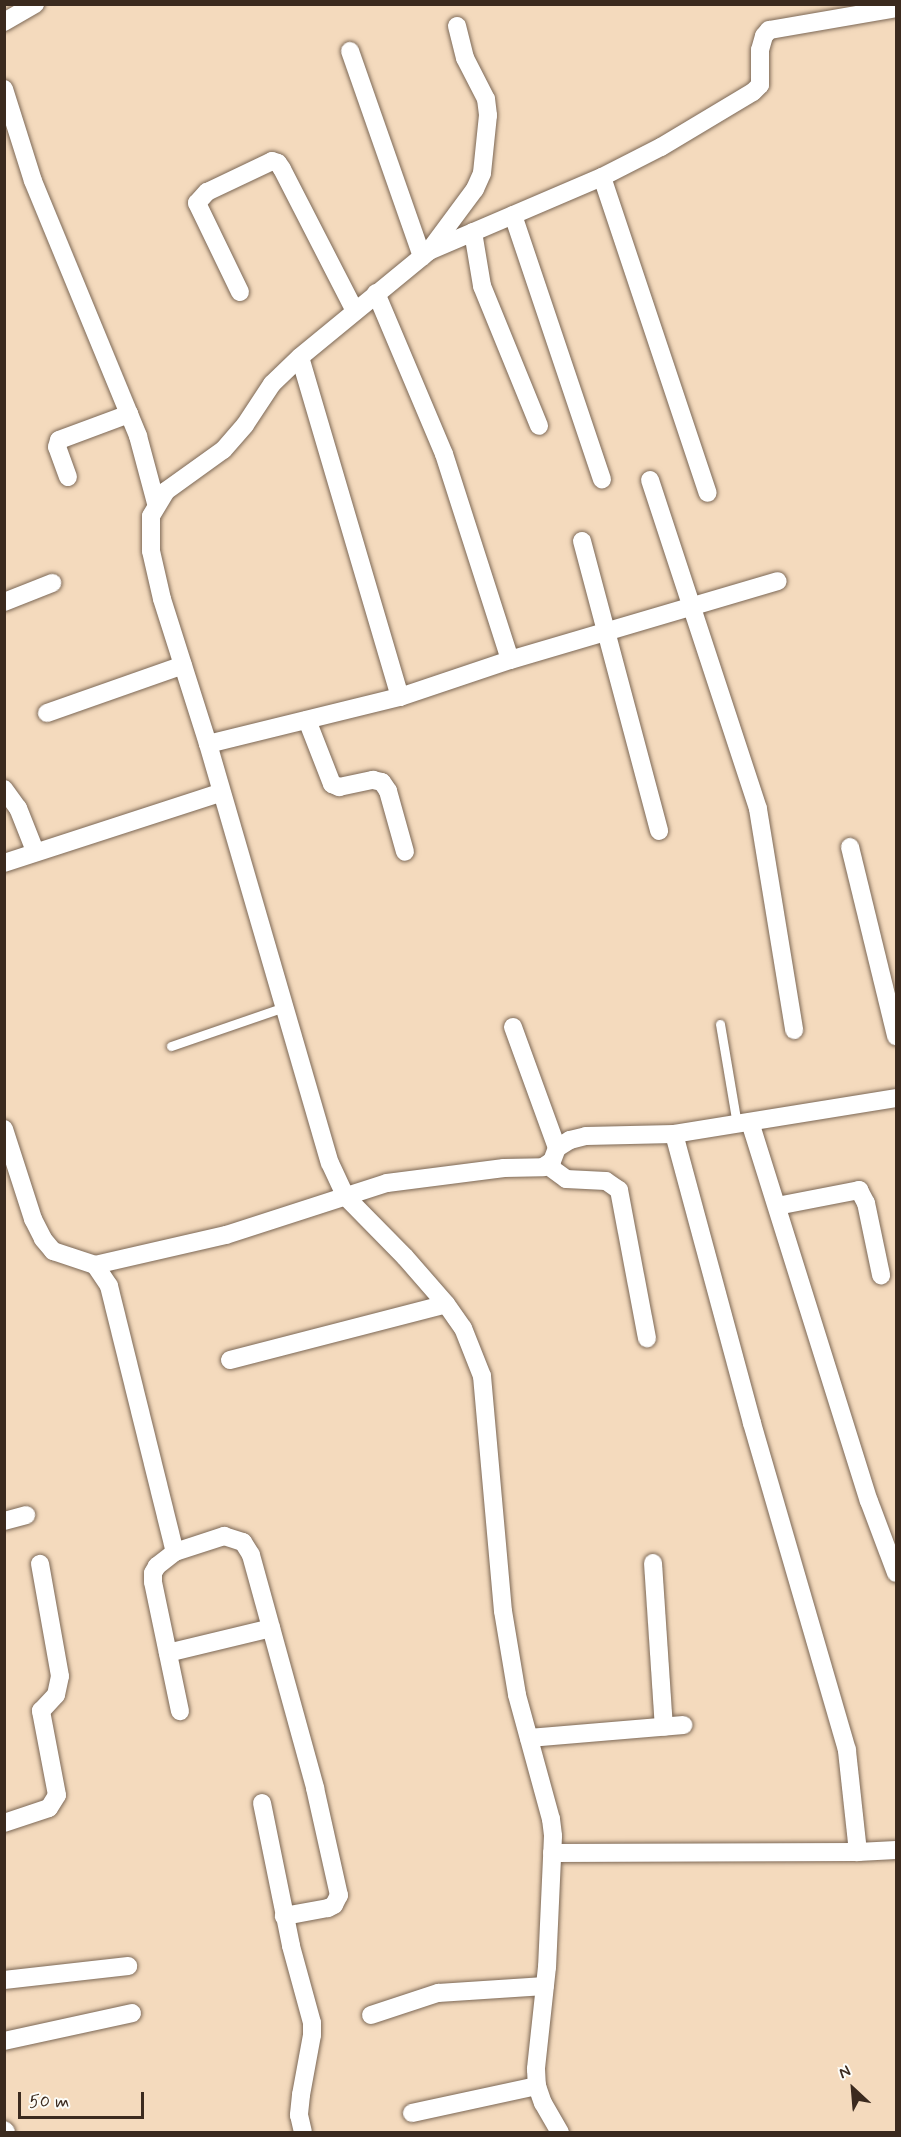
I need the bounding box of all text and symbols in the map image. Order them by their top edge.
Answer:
north arrow [823,2059,883,2119]
text: N [835,2061,854,2084]
scale bar [21,2080,147,2118]
text: 50 m [29,2090,69,2114]

